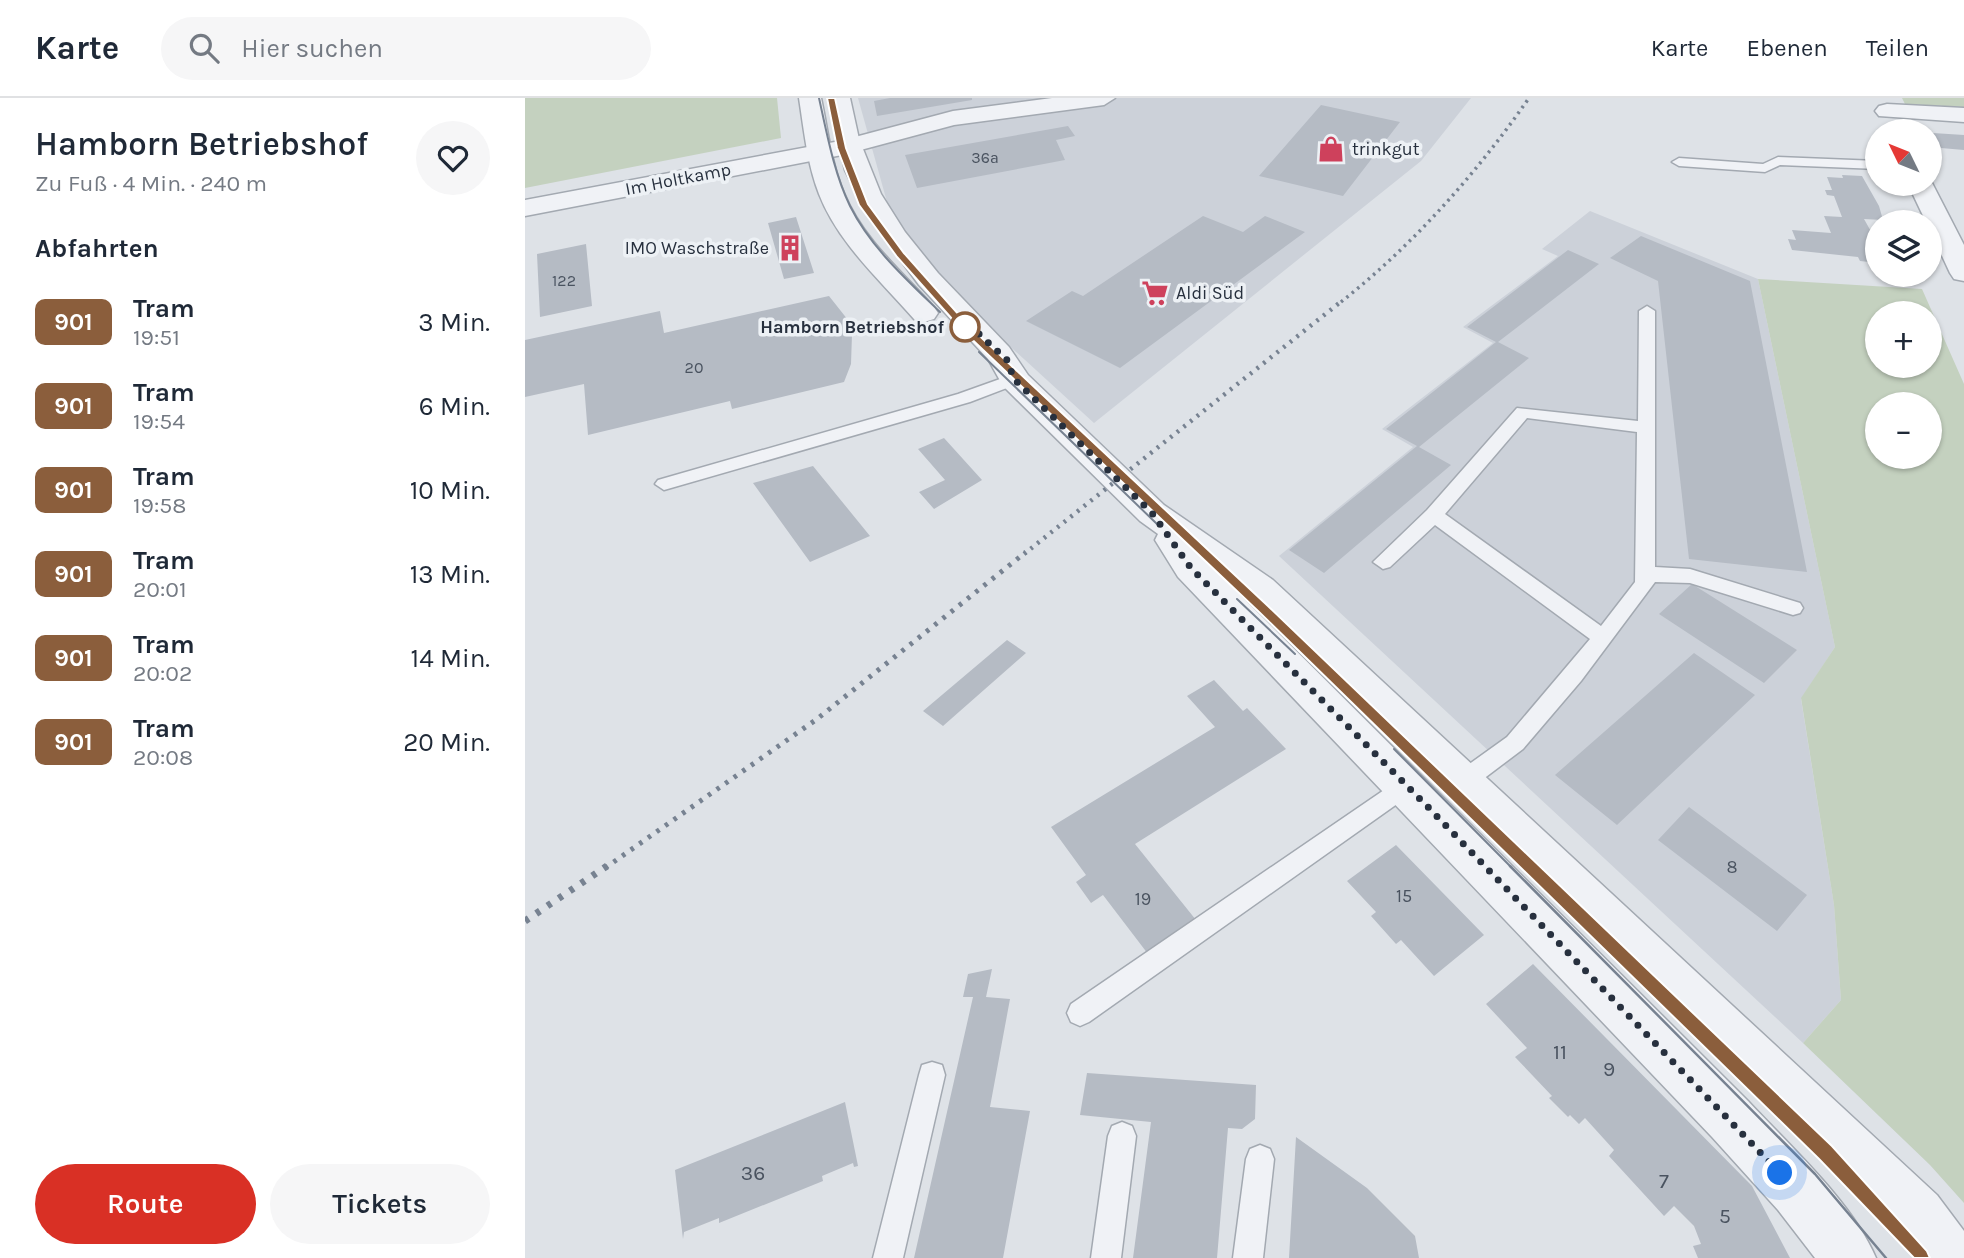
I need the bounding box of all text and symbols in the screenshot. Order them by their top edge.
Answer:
search box [161,17,651,80]
text: Karte [35,29,119,67]
icon: search [185,29,223,67]
text: Hier suchen [241,33,383,64]
text: Karte [1651,34,1708,62]
text: Ebenen [1746,34,1828,62]
text: Teilen [1866,34,1929,62]
north arrow [1865,119,1943,196]
map controls [1865,119,1942,469]
button: heart [416,121,490,195]
text: Hamborn Betriebshof [35,125,368,163]
shop icon: trinkgut [1316,134,1346,164]
place label: trinkgut [1352,138,1420,160]
house number: 36a [971,148,999,167]
street label: Im Holtkamp [623,158,733,200]
text: Zu Fuß · 4 Min. · 240 m [35,170,267,197]
button: layers [1865,210,1942,287]
text: Abfahrten [35,233,159,264]
building icon: IMO Waschstraße [775,233,805,263]
place label: IMO Waschstraße [625,237,769,259]
house number: 122 [552,271,576,290]
supermarket icon: Aldi Süd [1140,278,1170,308]
place label: Aldi Süd [1176,282,1244,304]
text: Tram [133,293,195,324]
button: + [1865,301,1942,378]
text: 3 Min. [418,307,490,338]
text: 901 [54,308,93,336]
marker: Hamborn Betriebshof [950,312,980,342]
place label: Hamborn Betriebshof [760,316,944,338]
text: 19:51 [133,324,180,351]
house number: 20 [685,358,703,377]
text: Tram [133,377,195,408]
text: 6 Min. [419,391,490,422]
text: 901 [54,392,93,420]
button: − [1865,392,1942,469]
text: 19:54 [133,408,185,435]
text: Tram [133,461,195,492]
text: 10 Min. [410,475,490,506]
text: 901 [54,476,93,504]
text: 19:58 [133,492,186,519]
text: Tram [133,545,195,576]
text: 13 Min. [410,559,490,590]
text: 901 [54,560,93,588]
text: 20:01 [133,576,187,603]
text: Tram [133,629,195,660]
text: 14 Min. [411,643,490,674]
text: 901 [54,644,93,672]
text: 20:02 [133,660,192,687]
text: Tram [133,713,195,744]
text: 20 Min. [403,727,490,758]
text: 901 [54,728,93,756]
text: 20:08 [133,744,193,771]
house number: 8 [1726,856,1738,878]
house number: 15 [1396,885,1412,907]
house number: 19 [1135,888,1151,910]
house number: 11 [1553,1040,1567,1064]
house number: 9 [1603,1057,1615,1081]
your location [1762,1155,1797,1190]
house number: 36 [741,1161,765,1185]
button: Route [35,1164,256,1244]
button: Tickets [270,1164,490,1244]
house number: 7 [1659,1169,1669,1193]
house number: 5 [1719,1204,1731,1228]

